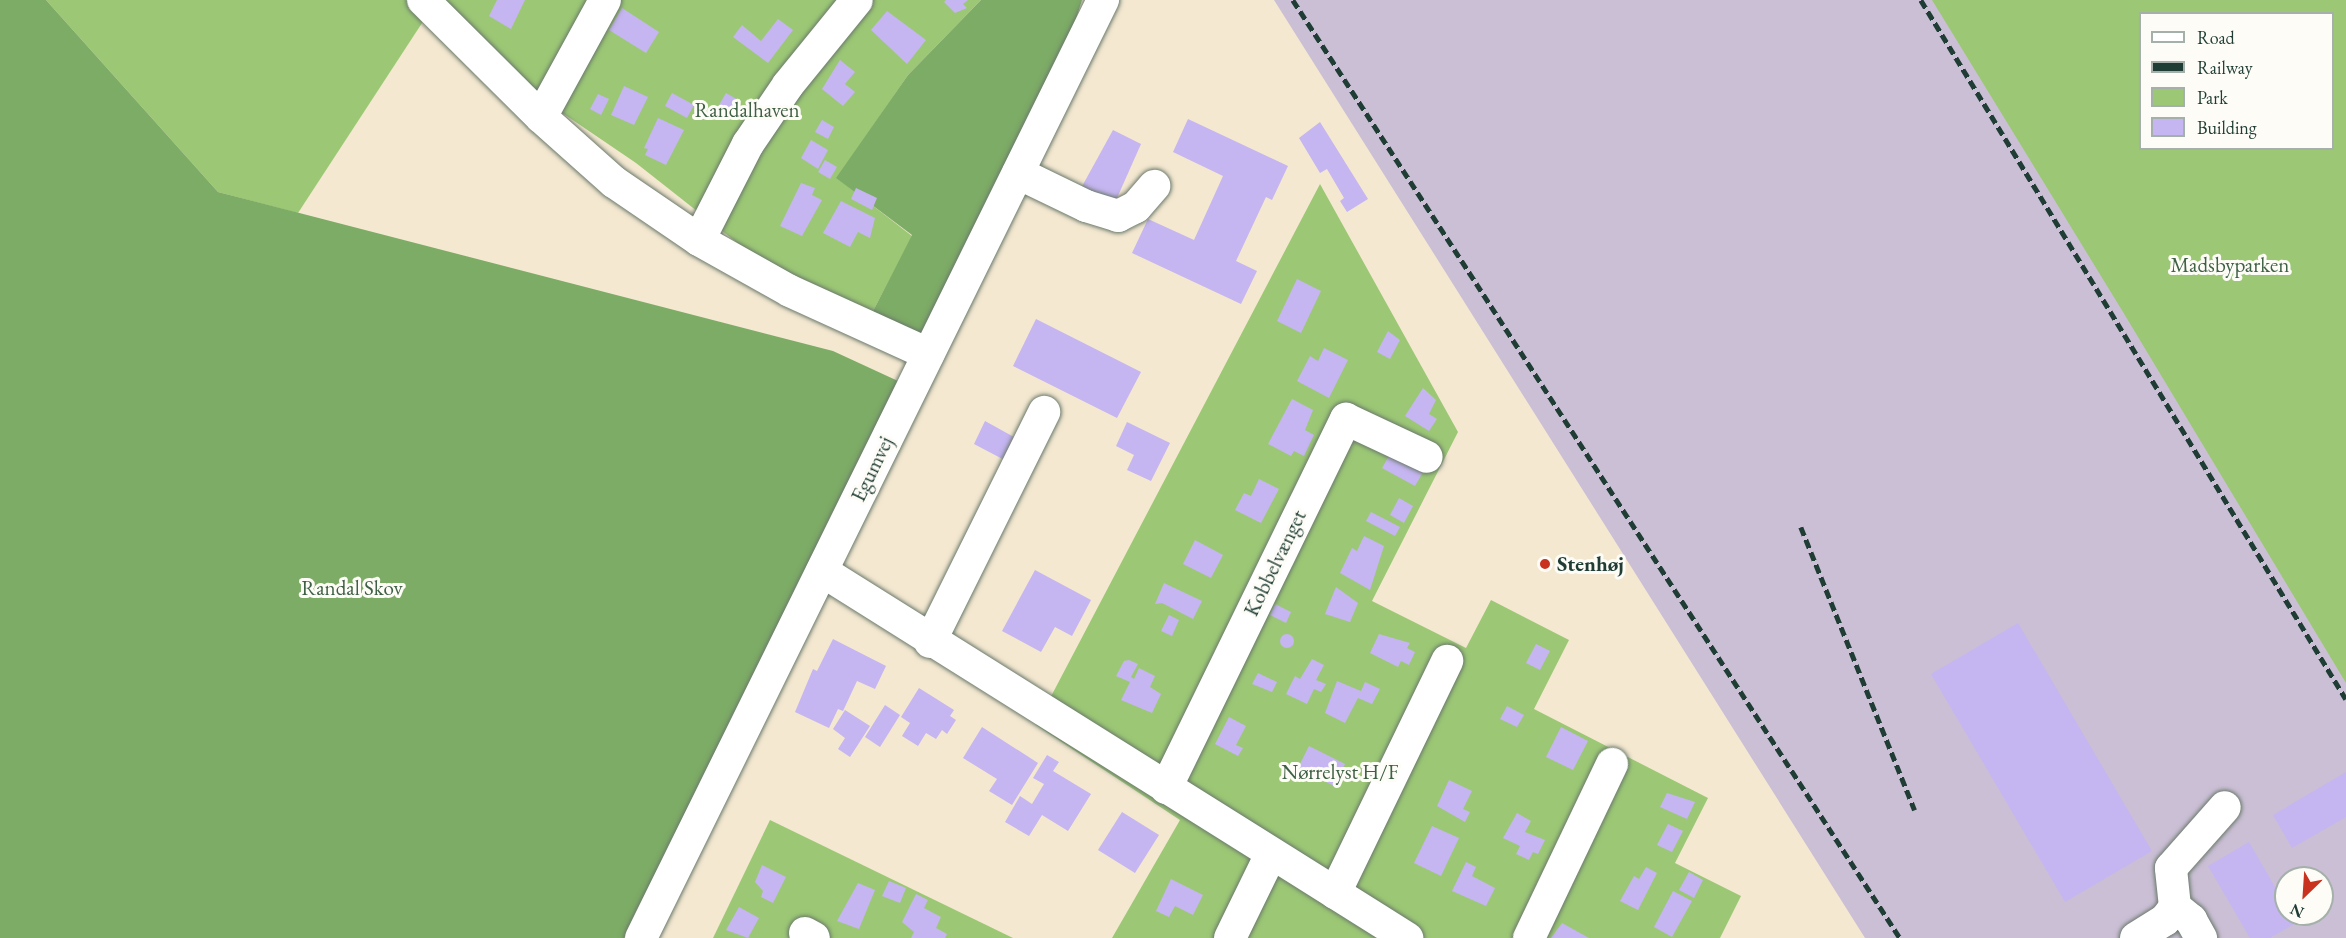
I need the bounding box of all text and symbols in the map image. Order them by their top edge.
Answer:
legend [2139,12,2334,150]
text: Road [2197,26,2235,49]
text: Railway [2197,56,2253,79]
text: Park [2197,86,2228,109]
park label: Randalhaven [694,97,800,123]
text: Building [2197,116,2257,139]
park label: Madsbyparken [2171,252,2289,278]
street label: Egumvej [845,432,899,506]
street label: Kobbelvænget [1238,506,1312,620]
place label: Stenhøj [1557,551,1624,577]
marker: Stenhøj [1538,557,1552,571]
park label: Randal Skov [301,575,403,601]
park label: Nørrelyst H/F [1282,759,1398,785]
north arrow [2274,866,2334,926]
text: N [2287,899,2307,923]

